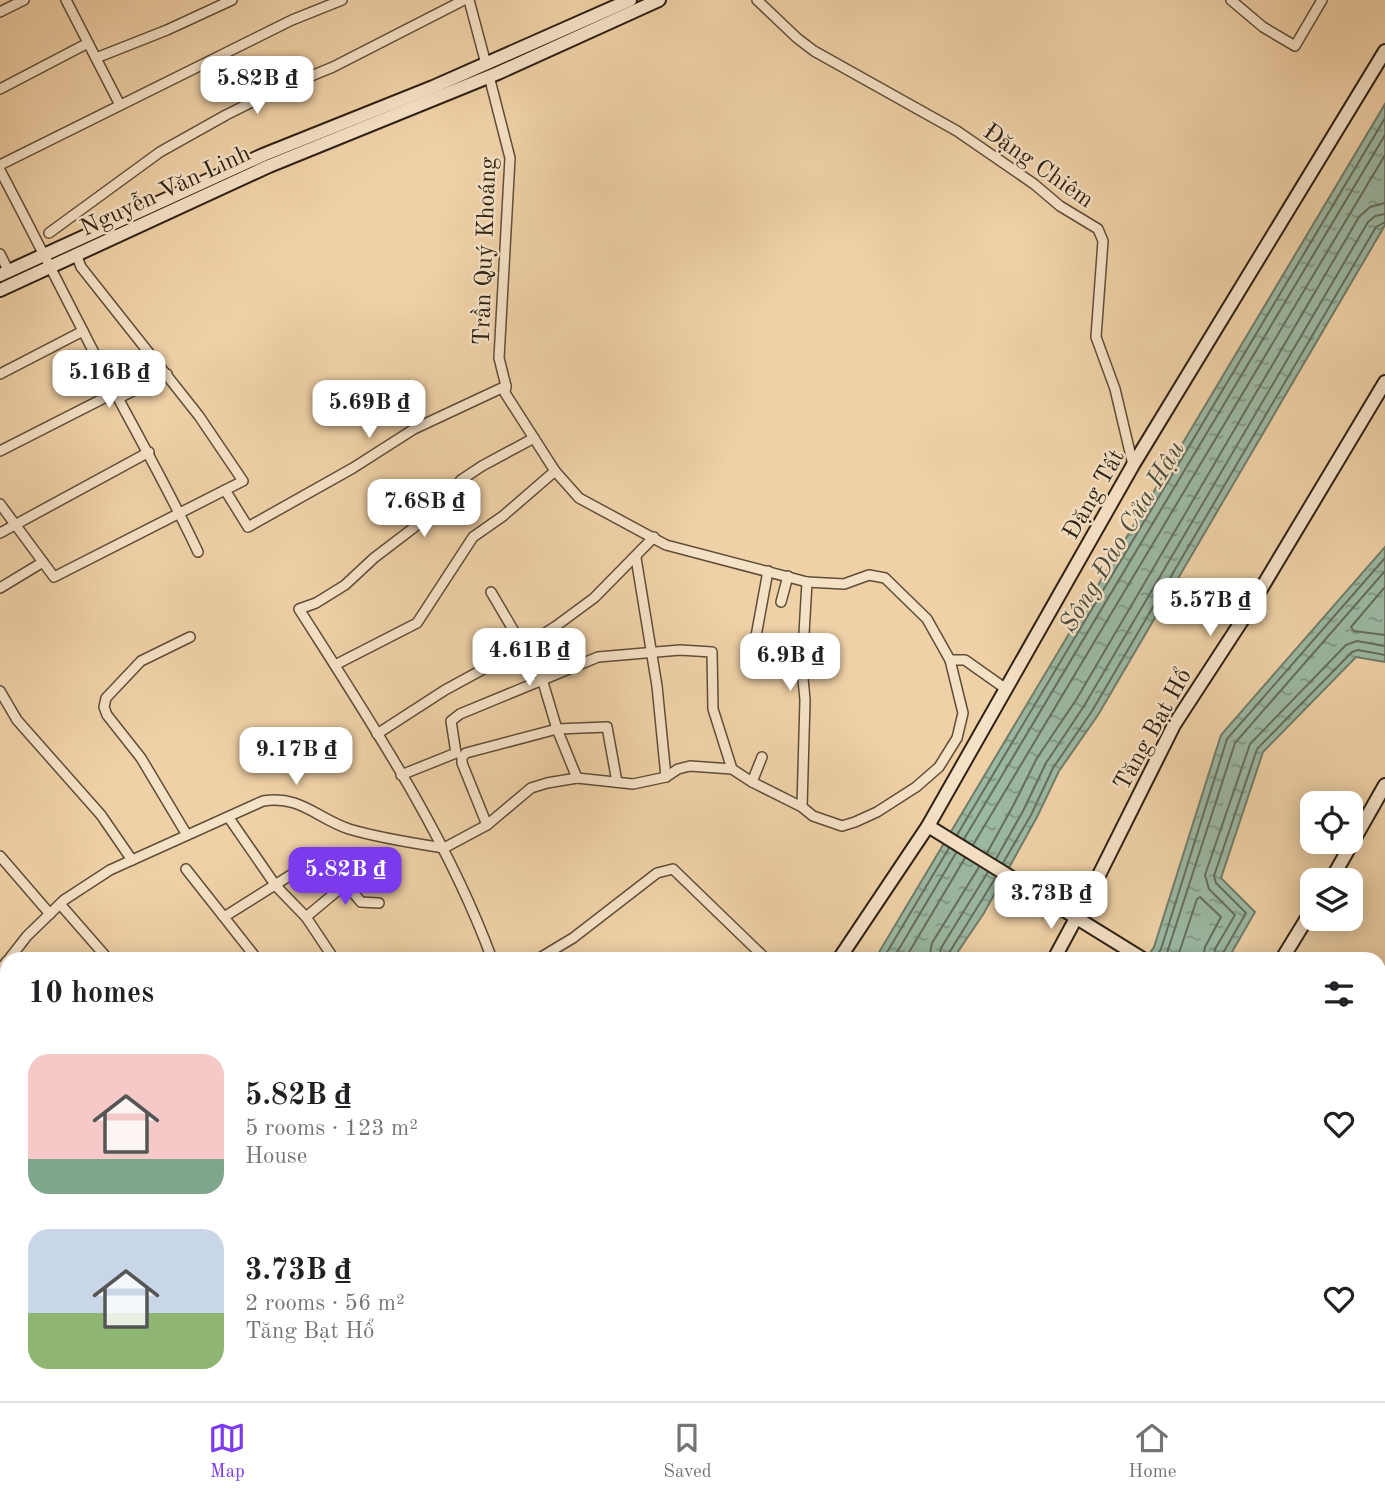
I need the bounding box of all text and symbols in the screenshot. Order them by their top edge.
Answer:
pin: 5.82B ₫ [192,57,322,116]
text: 5.82B ₫ [216,67,298,90]
street label: Đặng Chiêm [978,120,1097,213]
street label: Nguyễn Văn Linh [76,140,255,242]
street label: Trần Quý Khoáng [469,156,501,346]
pin: 5.16B ₫ [44,350,174,410]
text: 5.16B ₫ [68,361,150,384]
pin: 5.69B ₫ [304,380,434,440]
text: 5.69B ₫ [328,391,410,414]
water label: Sông Đào Cửa Hậu [1055,437,1190,637]
street label: Đặng Tất [1059,445,1130,544]
pin: 7.68B ₫ [359,480,489,539]
text: 7.68B ₫ [383,490,465,513]
pin: 5.57B ₫ [1145,578,1275,638]
text: 5.57B ₫ [1169,589,1251,612]
pin: 4.61B ₫ [464,628,594,688]
pin: 6.9B ₫ [733,634,847,693]
text: 4.61B ₫ [488,639,570,662]
text: 6.9B ₫ [756,644,824,667]
street label: Tăng Bạt Hổ [1109,664,1197,795]
pin: 9.17B ₫ [231,728,361,787]
text: 9.17B ₫ [255,738,337,761]
map controls [1300,791,1363,931]
button: locate [1300,791,1363,854]
pin: 5.82B ₫ [280,848,410,907]
text: 5.82B ₫ [304,858,386,881]
button: layers [1300,868,1363,931]
pin: 3.73B ₫ [986,872,1116,931]
text: 3.73B ₫ [1010,882,1092,905]
icon: filters [1320,975,1358,1013]
text: 10 homes [28,979,154,1009]
text: 5.82B ₫ [245,1081,351,1111]
icon: home [84,1082,168,1166]
icon: heart [1320,1105,1358,1143]
text: 5 rooms · 123 m² [245,1117,418,1140]
text: House [245,1145,307,1168]
text: 3.73B ₫ [245,1256,351,1286]
icon: home [84,1257,168,1341]
icon: heart [1320,1280,1358,1318]
text: 2 rooms · 56 m² [245,1292,405,1315]
text: Tăng Bạt Hổ [245,1320,375,1343]
tab: Map [208,1419,246,1484]
tab: Saved [663,1419,712,1484]
tab: Home [1128,1419,1177,1484]

